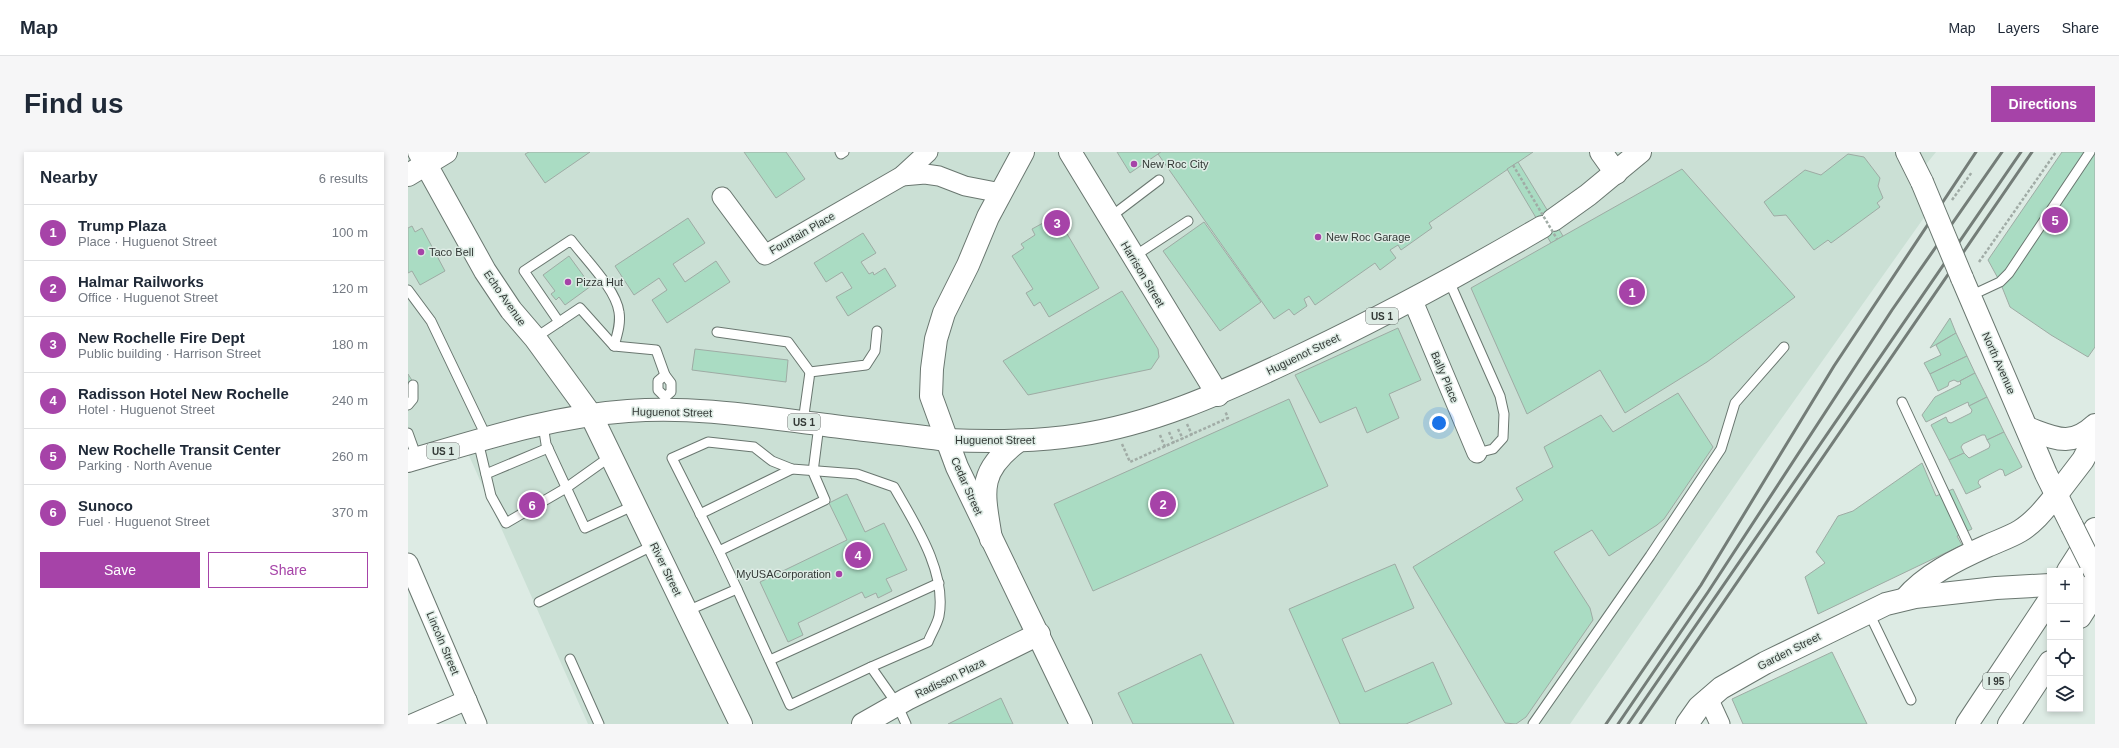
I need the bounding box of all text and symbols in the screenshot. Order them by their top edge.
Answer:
text: Map [20,17,58,38]
text: Map [1948,20,1976,36]
text: Layers [1998,20,2040,36]
text: Share [2062,20,2099,36]
button: Directions [1991,86,2095,122]
text: Find us [24,88,124,119]
place label: New Roc City [1142,158,1209,170]
marker: New Roc City [1129,159,1139,169]
text: Nearby [40,168,98,187]
text: 6 results [319,171,368,186]
pin: 5 [2042,205,2068,235]
pin: 3 [1044,208,1070,238]
street label: Fountain Place [767,209,837,257]
text: Trump Plaza [78,217,166,234]
text: 1 [49,225,57,240]
text: 100 m [332,225,368,240]
place label: New Roc Garage [1326,231,1410,243]
marker: New Roc Garage [1313,232,1323,242]
text: Place · Huguenot Street [78,234,217,249]
street label: Harrison Street [1119,239,1167,309]
place label: Taco Bell [429,246,474,258]
marker: Taco Bell [416,247,426,257]
street label: Echo Avenue [482,268,528,328]
text: Halmar Railworks [78,273,204,290]
place label: Pizza Hut [576,276,623,288]
marker: Pizza Hut [563,277,573,287]
pin: 1 [1619,277,1645,307]
text: 2 [49,281,57,296]
text: 120 m [332,281,368,296]
text: Office · Huguenot Street [78,290,218,305]
road number: US 1 [1366,308,1398,324]
text: New Rochelle Fire Dept [78,329,245,346]
street label: North Avenue [1980,330,2018,396]
street label: Huguenot Street [1264,331,1342,377]
text: 3 [49,337,57,352]
text: 180 m [332,337,368,352]
text: Public building · Harrison Street [78,346,261,361]
street label: Bally Place [1429,350,1461,404]
text: Radisson Hotel New Rochelle [78,385,289,402]
text: 4 [49,393,57,408]
text: 240 m [332,393,368,408]
text: Hotel · Huguenot Street [78,402,215,417]
street label: Huguenot Street [632,405,712,419]
your location [1429,413,1449,433]
road number: US 1 [788,414,820,430]
street label: Huguenot Street [955,434,1035,446]
text: New Rochelle Transit Center [78,441,281,458]
road number: US 1 [427,443,459,459]
text: 5 [49,449,57,464]
text: 260 m [332,449,368,464]
street label: Cedar Street [949,455,985,517]
text: Parking · North Avenue [78,458,212,473]
pin: 2 [1150,489,1176,519]
pin: 6 [519,490,545,520]
text: Sunoco [78,497,133,514]
text: 6 [49,505,57,520]
text: 370 m [332,505,368,520]
text: Fuel · Huguenot Street [78,514,210,529]
street label: River Street [648,540,684,598]
pin: 4 [845,540,871,570]
button: Save [40,552,200,588]
button: Share [208,552,368,588]
place label: MyUSACorporation [736,568,831,580]
map controls [2047,568,2083,712]
button: + [2047,568,2083,604]
marker: MyUSACorporation [834,569,844,579]
button: − [2047,604,2083,640]
street label: Lincoln Street [424,610,462,676]
street label: Garden Street [1755,630,1823,672]
button: locate [2047,640,2083,676]
street label: Radisson Plaza [913,655,988,700]
road number: I 95 [1983,673,2009,689]
button: layers [2047,676,2083,712]

